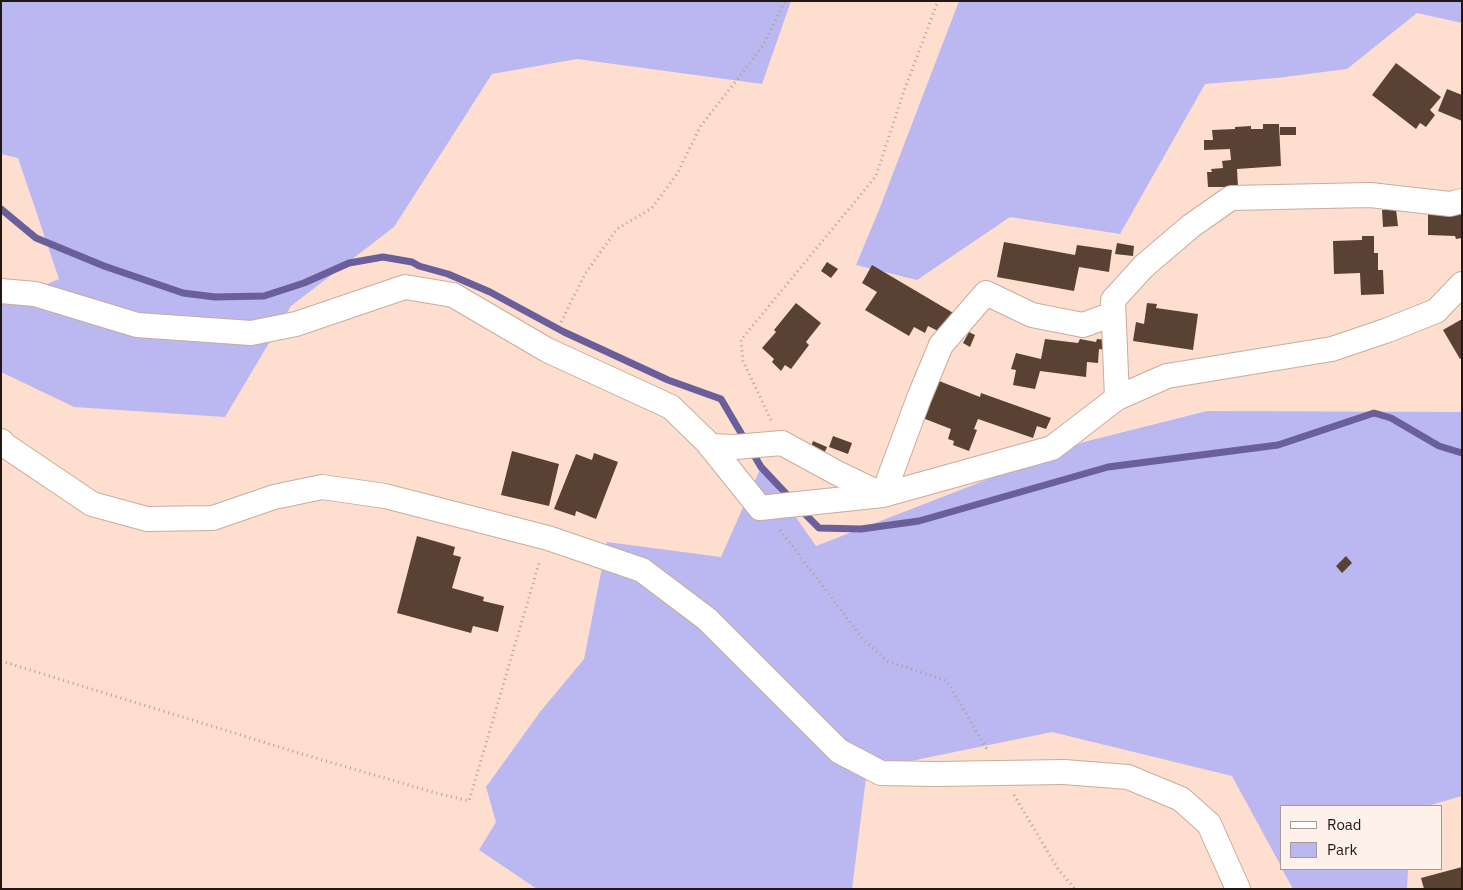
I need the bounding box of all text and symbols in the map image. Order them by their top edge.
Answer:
legend [1280,805,1443,870]
text: Road [1327,815,1362,834]
text: Park [1327,840,1357,859]

